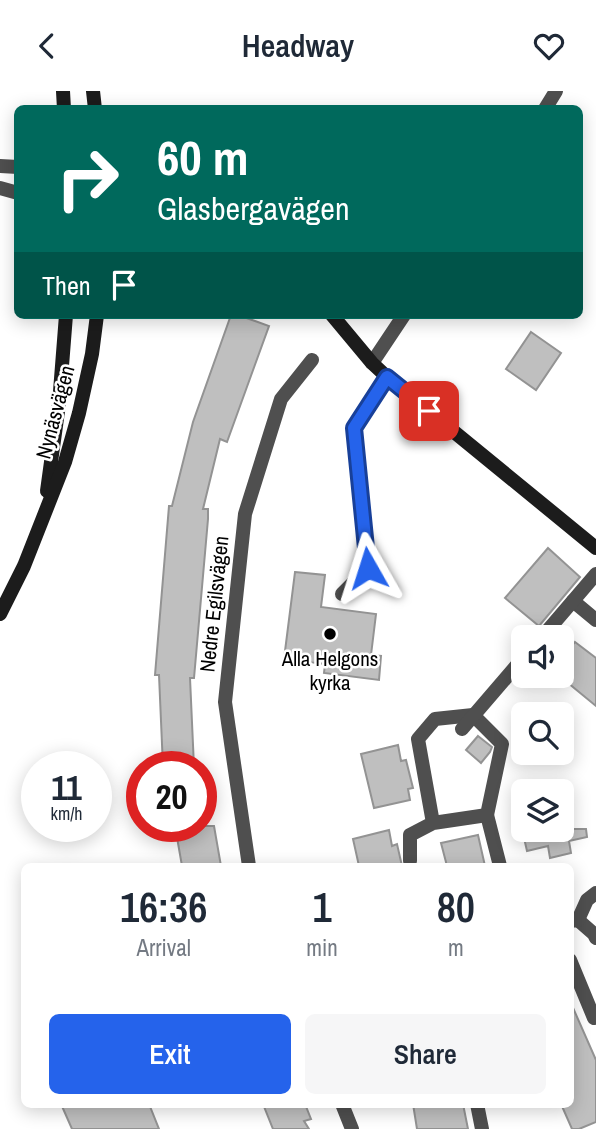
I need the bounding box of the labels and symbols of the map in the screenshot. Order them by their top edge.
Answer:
street label: Nynäsvägen [29,362,81,462]
pin [399,381,459,441]
position arrow [331,531,405,605]
street label: Nedre Egilsvägen [192,534,236,674]
marker: Alla Helgons kyrka [322,626,338,642]
place label: Alla Helgons kyrka [281,644,378,697]
speed limit sign: 20 [126,751,217,842]

